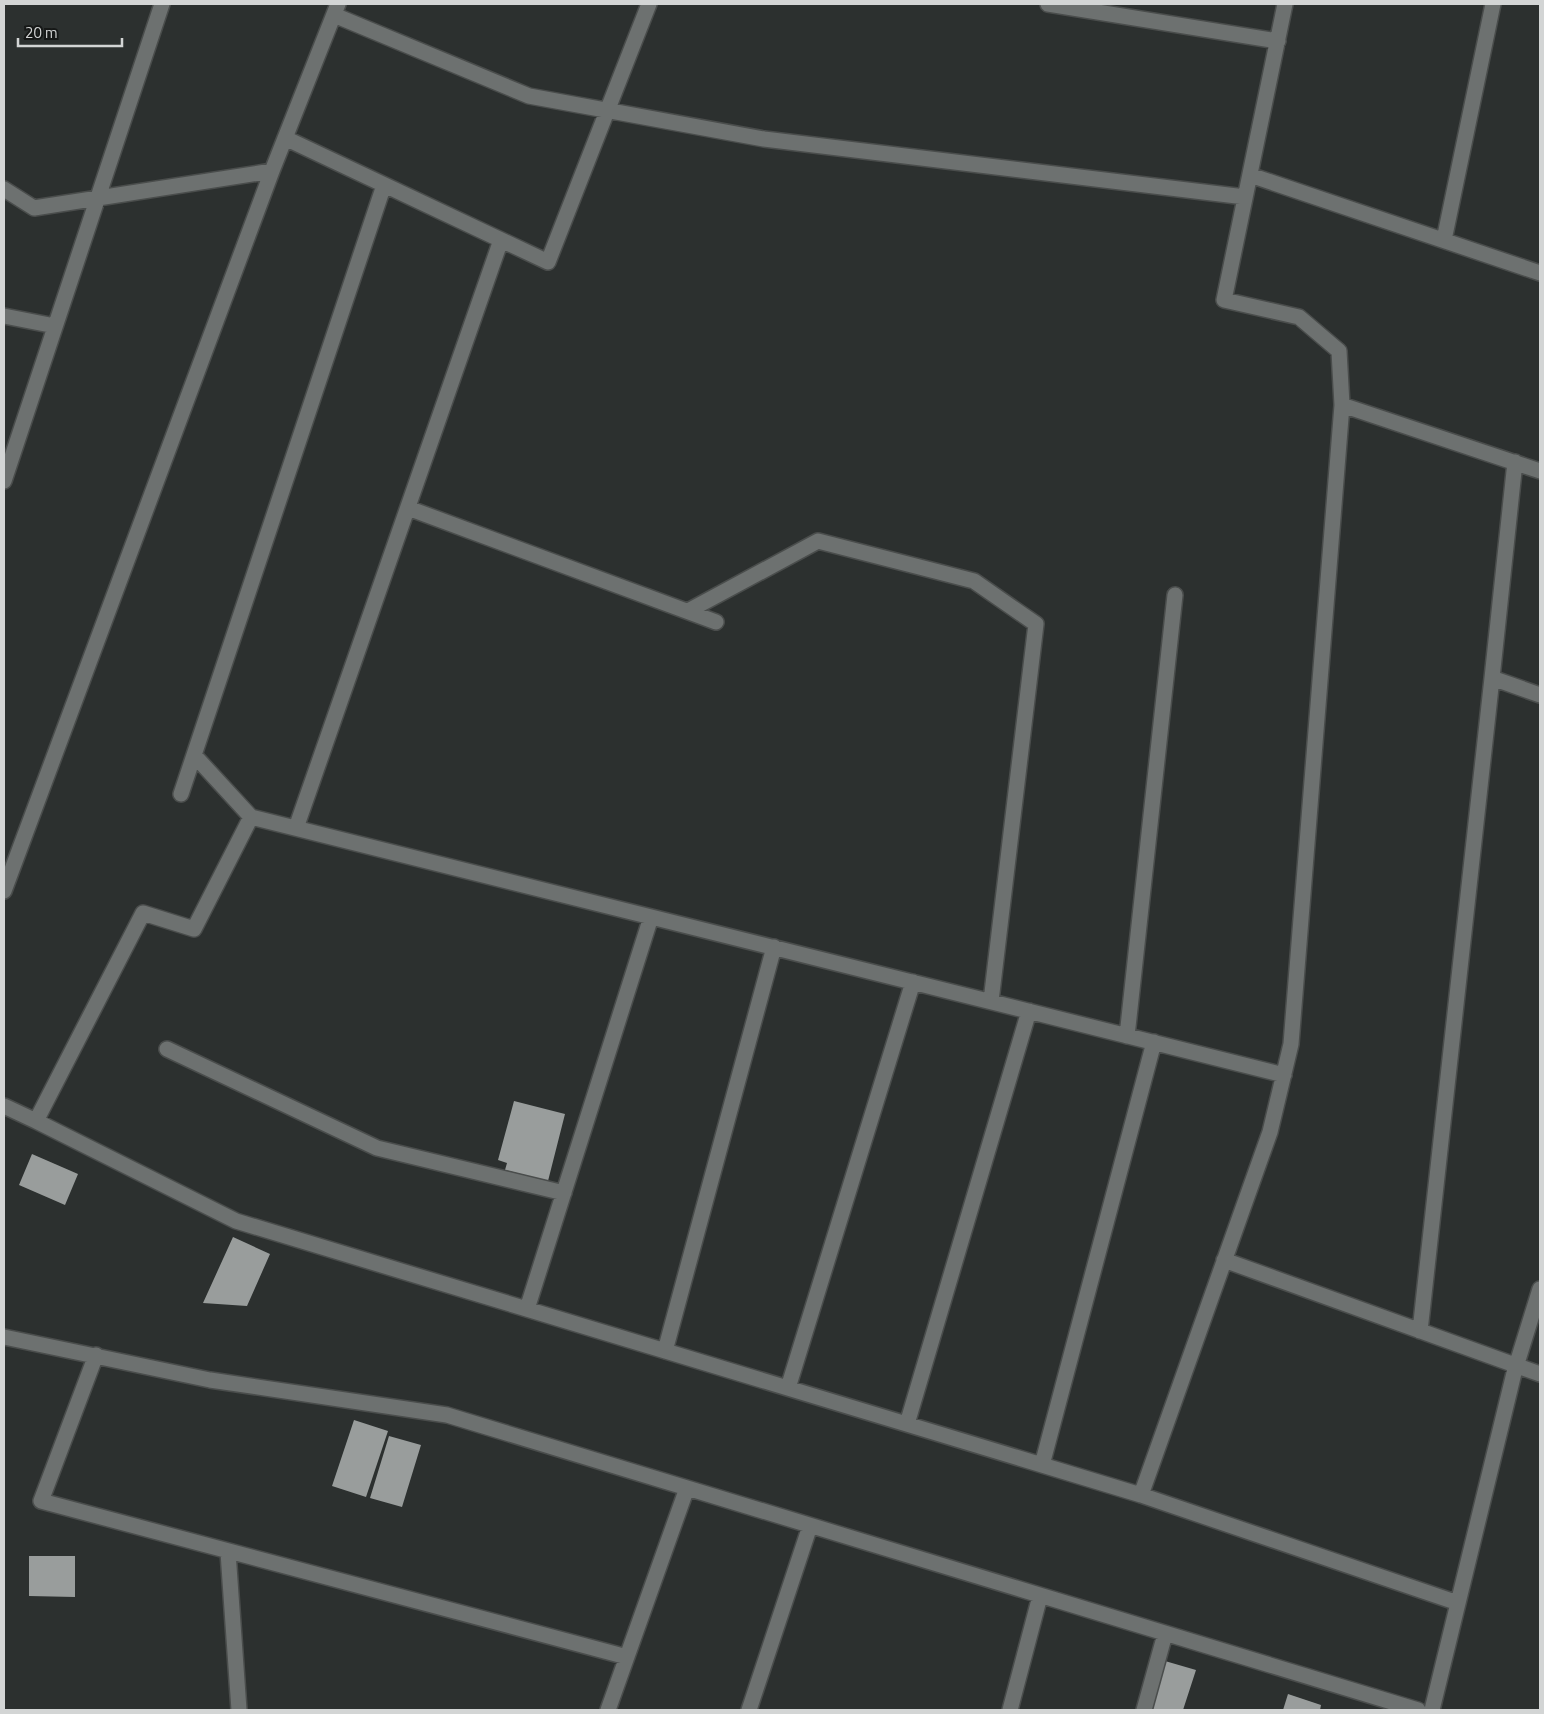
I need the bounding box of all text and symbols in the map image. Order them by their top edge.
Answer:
scale bar [18,15,121,47]
text: 20 m [25,21,58,44]

